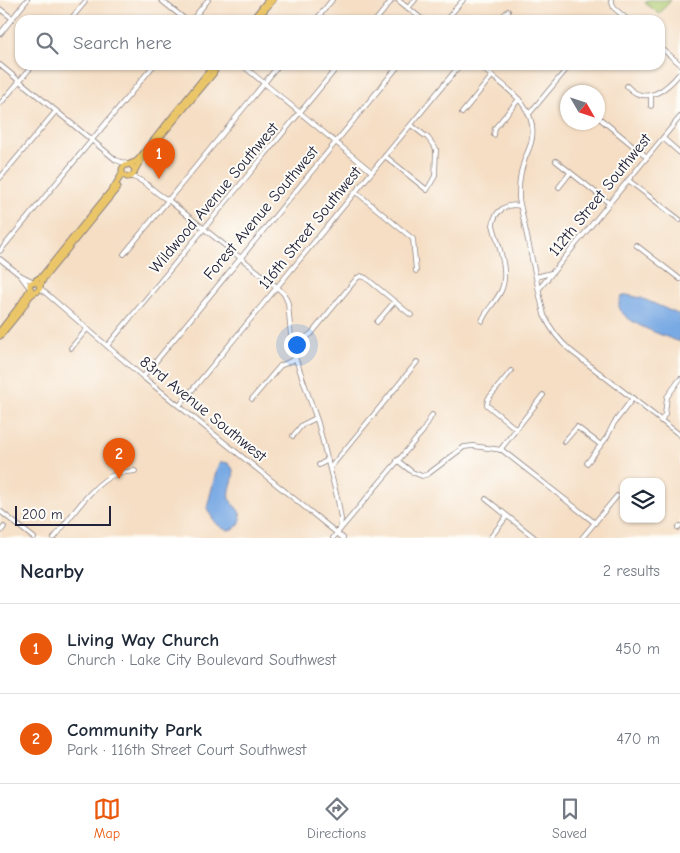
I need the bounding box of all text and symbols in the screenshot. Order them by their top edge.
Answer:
search box [15,15,665,70]
icon: search [33,29,61,57]
text: Search here [73,32,172,54]
north arrow [560,85,605,130]
street label: Wildwood Avenue Southwest [146,119,282,277]
street label: 112th Street Southwest [545,130,655,260]
pin: 1 [143,138,175,179]
street label: Forest Avenue Southwest [200,142,322,283]
street label: 116th Street Southwest [255,163,365,293]
your location [284,332,310,358]
street label: 83rd Avenue Southwest [136,353,270,466]
pin: 2 [103,438,135,479]
map controls [620,478,665,523]
button: layers [620,478,665,523]
scale bar [15,503,111,526]
text: 200 m [22,506,63,523]
text: Nearby [20,559,84,583]
text: 2 results [603,562,660,580]
text: Living Way Church [67,629,219,651]
text: 1 [33,640,39,658]
text: 450 m [615,640,660,658]
text: Church · Lake City Boulevard Southwest [67,651,336,669]
text: Community Park [67,719,202,741]
text: 2 [32,730,40,748]
text: 470 m [616,730,660,748]
text: Park · 116th Street Court Southwest [67,741,306,759]
tab: Map [93,795,121,842]
tab: Directions [307,795,366,842]
tab: Saved [552,795,587,842]

